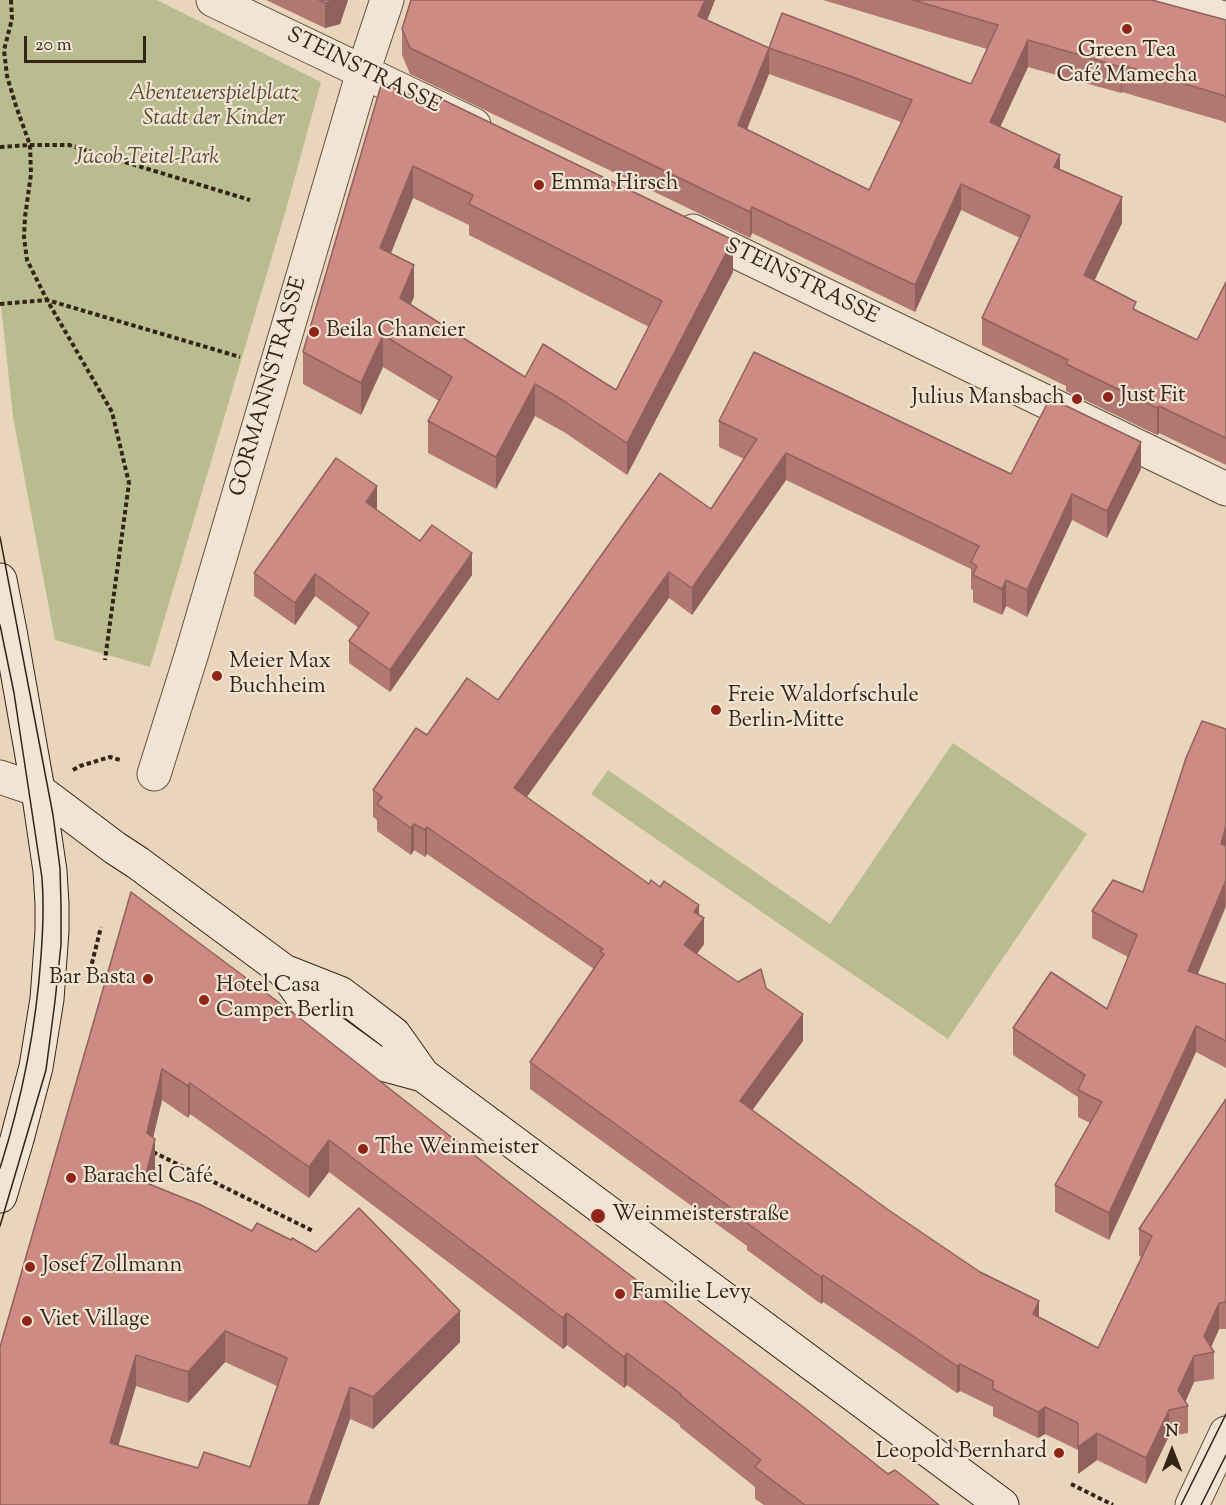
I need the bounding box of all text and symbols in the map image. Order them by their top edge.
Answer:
marker: Green Tea Café Mamecha [1120,22,1134,36]
street label: STEINSTRASSE [282,23,444,121]
scale bar [27,24,148,62]
text: 20 m [35,33,72,59]
place label: Green Tea Café Mamecha [1056,39,1198,90]
park label: Abenteuerspielplatz Stadt der Kinder [128,82,300,134]
park label: Jacob-Teitel-Park [75,146,219,172]
place label: Emma Hirsch [551,172,679,198]
marker: Emma Hirsch [532,178,546,192]
street label: STEINSTRASSE [720,234,882,332]
street label: GORMANNSTRASSE [226,274,314,500]
place label: Beila Chancier [326,319,466,345]
marker: Beila Chancier [307,325,321,339]
place label: Just Fit [1120,384,1185,410]
place label: Julius Mansbach [911,386,1065,412]
marker: Just Fit [1101,390,1115,404]
marker: Julius Mansbach [1070,392,1084,406]
place label: Meier Max Buchheim [229,650,331,702]
marker: Meier Max Buchheim [210,669,224,683]
place label: Freie Waldorfschule Berlin-Mitte [728,684,919,736]
marker: Freie Waldorfschule Berlin-Mitte [709,703,723,717]
place label: Bar Basta [49,966,136,992]
marker: Bar Basta [141,972,155,986]
place label: Hotel Casa Camper Berlin [216,974,355,1026]
marker: Hotel Casa Camper Berlin [197,993,211,1007]
place label: The Weinmeister [375,1136,539,1162]
marker: The Weinmeister [356,1142,370,1156]
place label: Barachel Café [83,1165,213,1191]
marker: Barachel Café [64,1171,78,1185]
place label: Weinmeisterstraße [612,1203,789,1229]
marker: Weinmeisterstraße [589,1207,607,1225]
place label: Josef Zollmann [42,1254,183,1280]
marker: Josef Zollmann [23,1260,37,1274]
place label: Familie Levy [632,1281,751,1307]
marker: Familie Levy [613,1287,627,1301]
place label: Viet Village [39,1308,150,1334]
marker: Viet Village [20,1314,34,1328]
north arrow [1142,1421,1202,1481]
text: N [1166,1421,1178,1444]
place label: Leopold Bernhard [876,1440,1047,1466]
marker: Leopold Bernhard [1052,1446,1066,1460]

